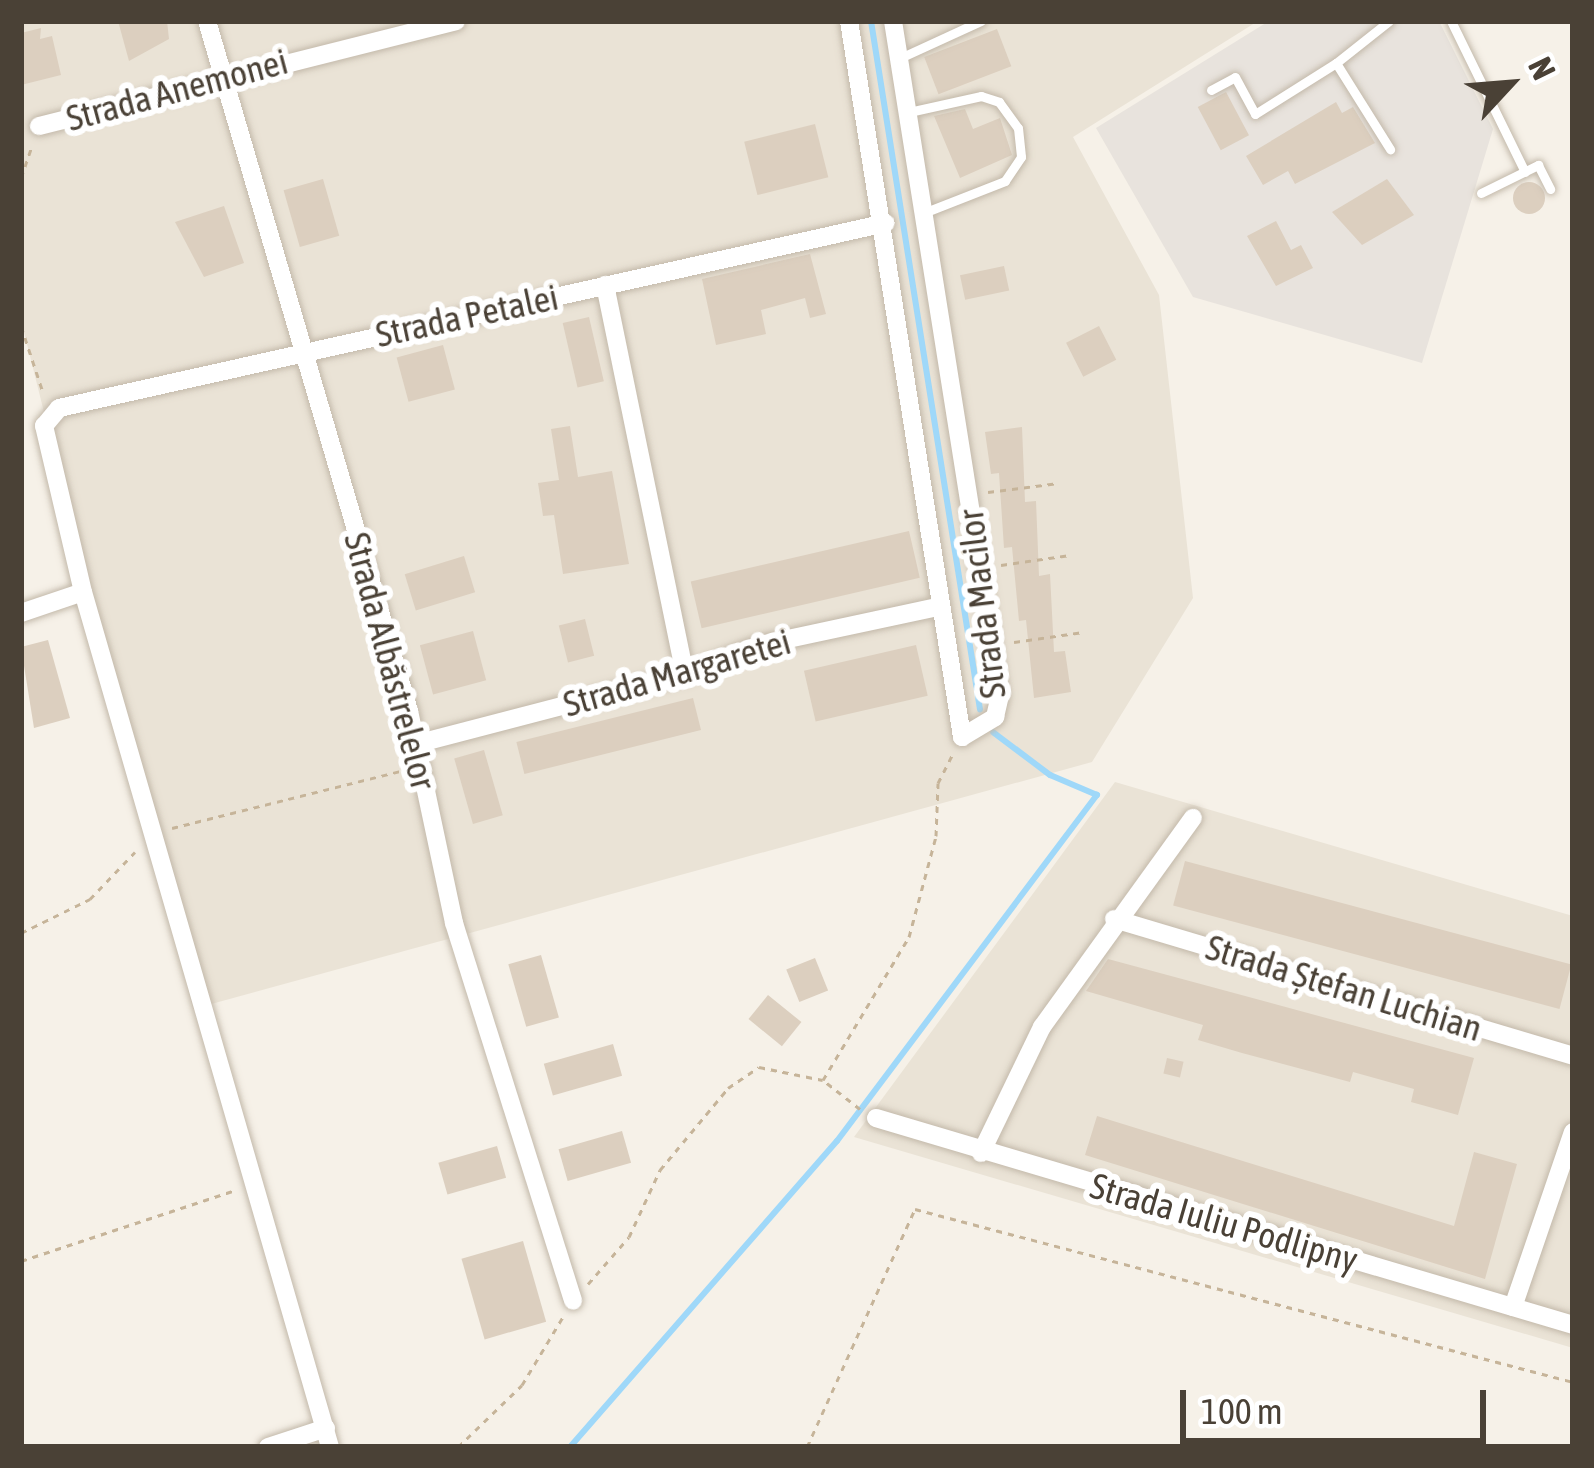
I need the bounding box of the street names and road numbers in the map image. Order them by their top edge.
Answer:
street label: Strada Anemonei [62,40,292,140]
street label: Strada Petalei [372,276,562,356]
street label: Strada Macilor [949,507,1015,701]
street label: Strada Albăstrelelor [335,528,445,794]
street label: Strada Margaretei [558,620,796,726]
street label: Strada Ștefan Luchian [1201,926,1487,1050]
street label: Strada Iuliu Podlipny [1085,1164,1363,1282]

